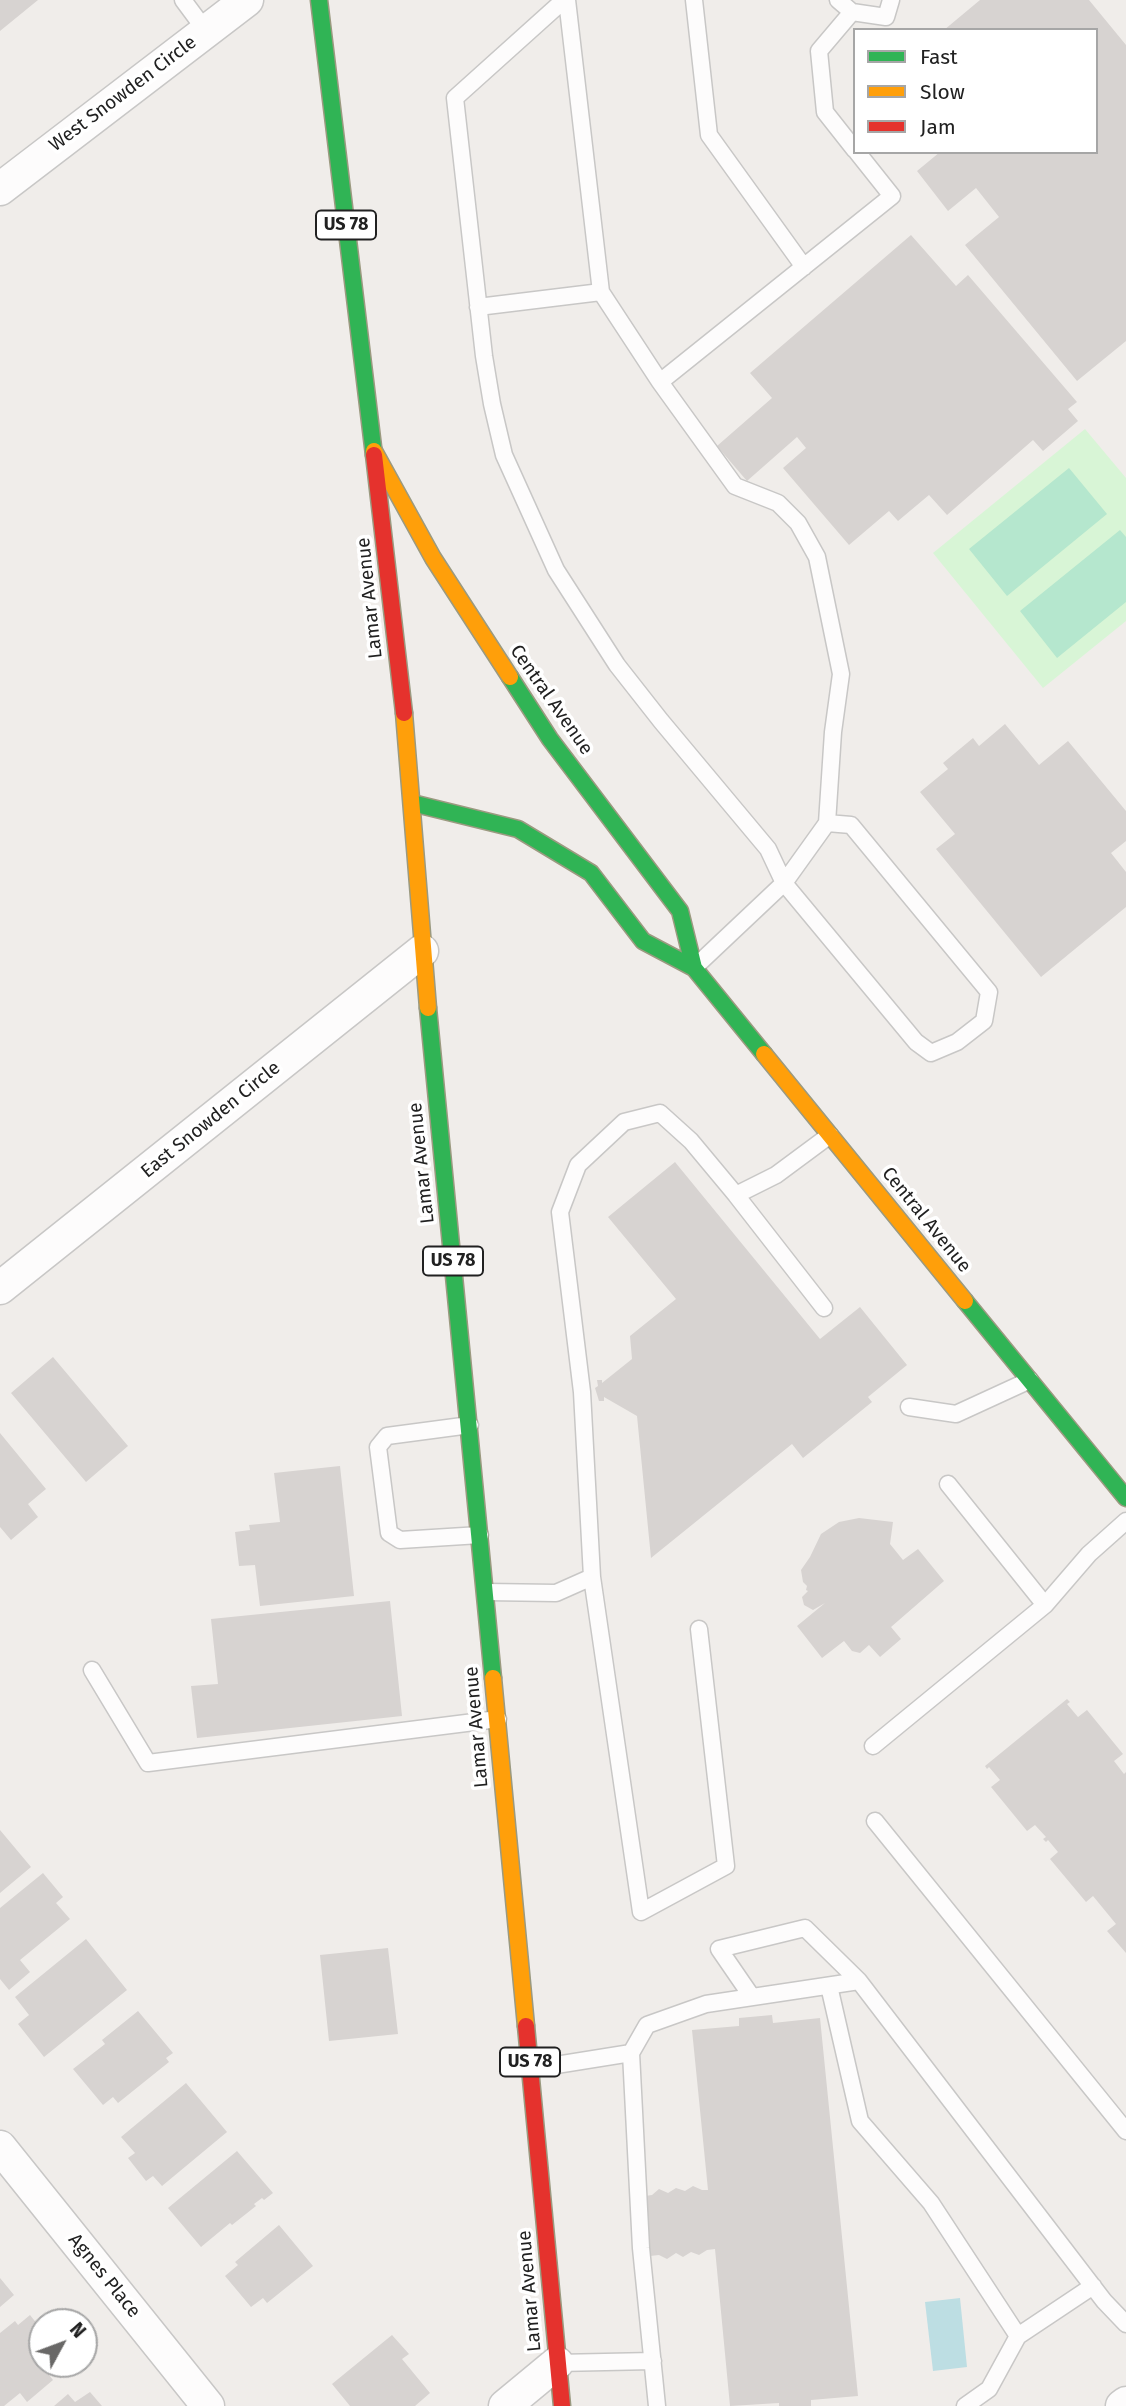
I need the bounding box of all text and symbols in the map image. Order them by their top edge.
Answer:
legend [853,28,1098,154]
street label: West Snowden Circle [45,31,201,157]
text: Fast [920,44,958,70]
text: Slow [920,79,965,105]
text: Jam [920,114,956,140]
road number: US 78 [316,210,376,240]
street label: Lamar Avenue [352,536,388,660]
street label: Central Avenue [505,641,597,759]
street label: East Snowden Circle [137,1057,285,1183]
street label: Lamar Avenue [404,1101,440,1225]
street label: Central Avenue [877,1163,975,1277]
road number: US 78 [423,1246,483,1276]
street label: Lamar Avenue [460,1665,494,1789]
road number: US 78 [500,2048,560,2076]
street label: Agnes Place [63,2229,145,2323]
street label: Lamar Avenue [513,2229,547,2353]
north arrow [28,2308,98,2378]
text: N [65,2318,91,2343]

